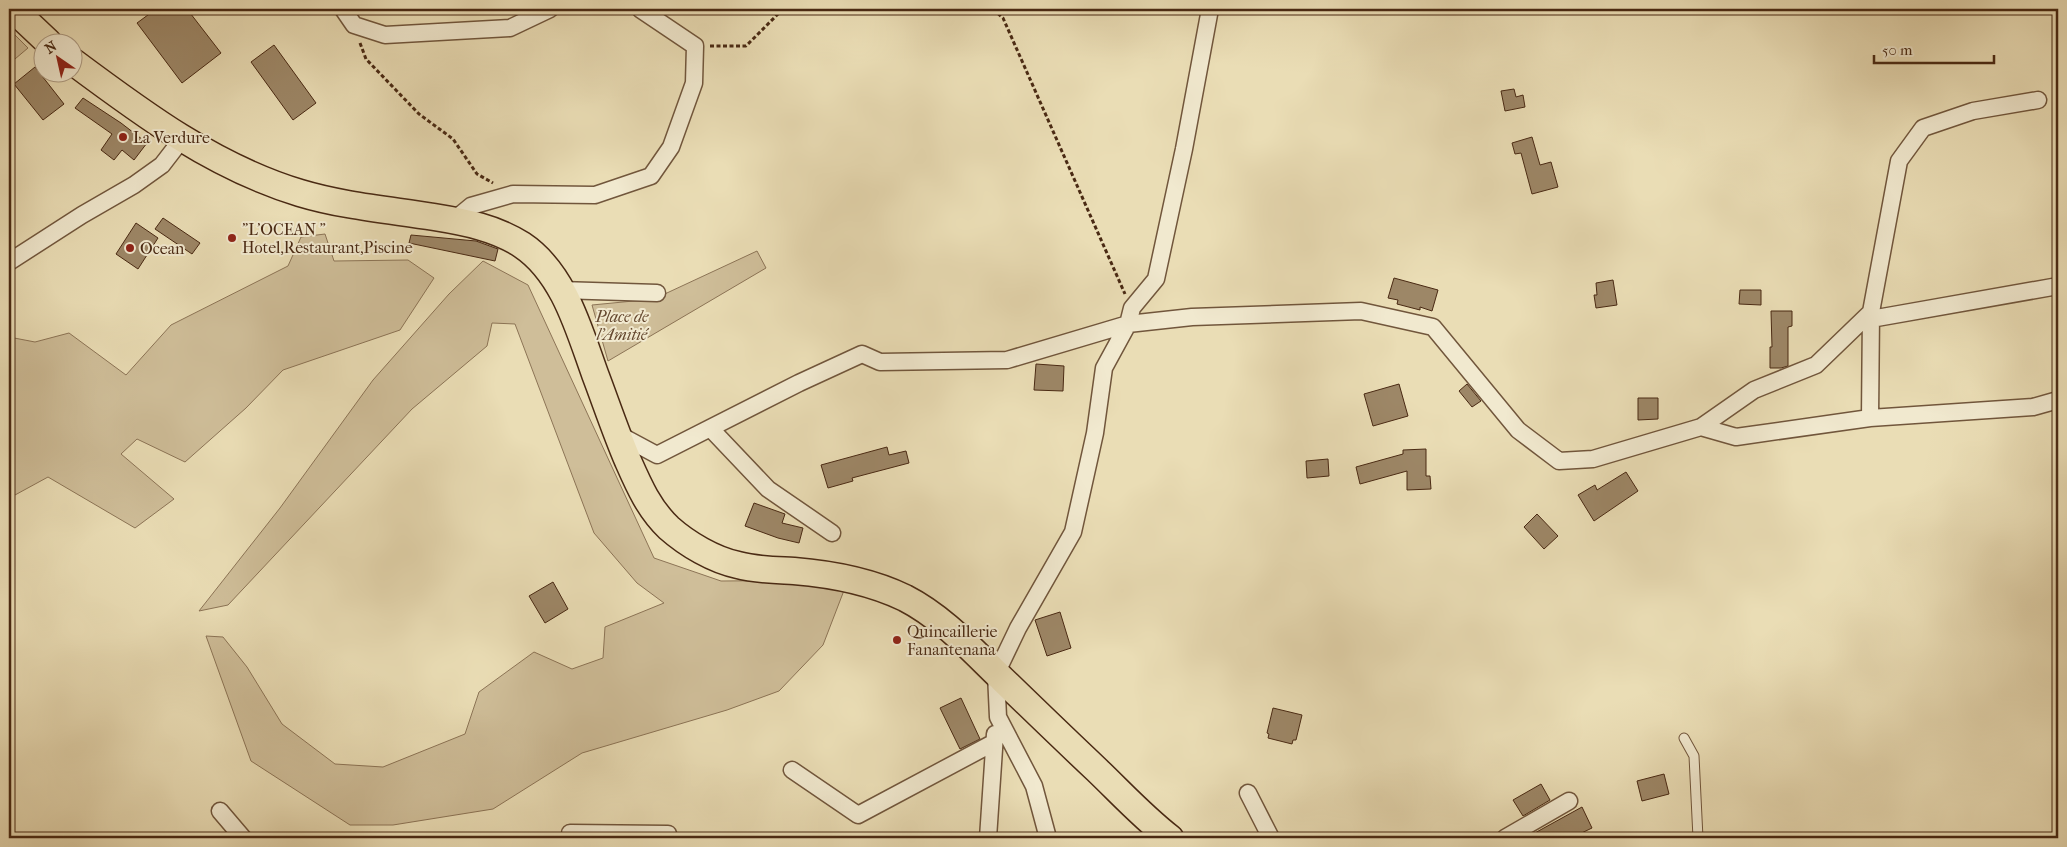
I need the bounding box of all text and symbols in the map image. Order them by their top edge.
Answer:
north arrow [32,32,82,82]
scale bar [1874,32,1994,64]
text: N [42,37,60,58]
text: 50 m [1882,41,1913,59]
place label: La Verdure [133,128,210,147]
marker: La Verdure [117,131,129,143]
place label: "L'OCEAN " Hotel,Restaurant,Piscine [242,220,413,257]
marker: "L'OCEAN " Hotel,Restaurant,Piscine [226,232,238,244]
place label: Ocean [140,239,185,258]
marker: Ocean [124,242,136,254]
park label: Place de l'Amitié [594,307,650,344]
place label: Quincaillerie Fanantenana [907,622,998,659]
marker: Quincaillerie Fanantenana [891,634,903,646]

